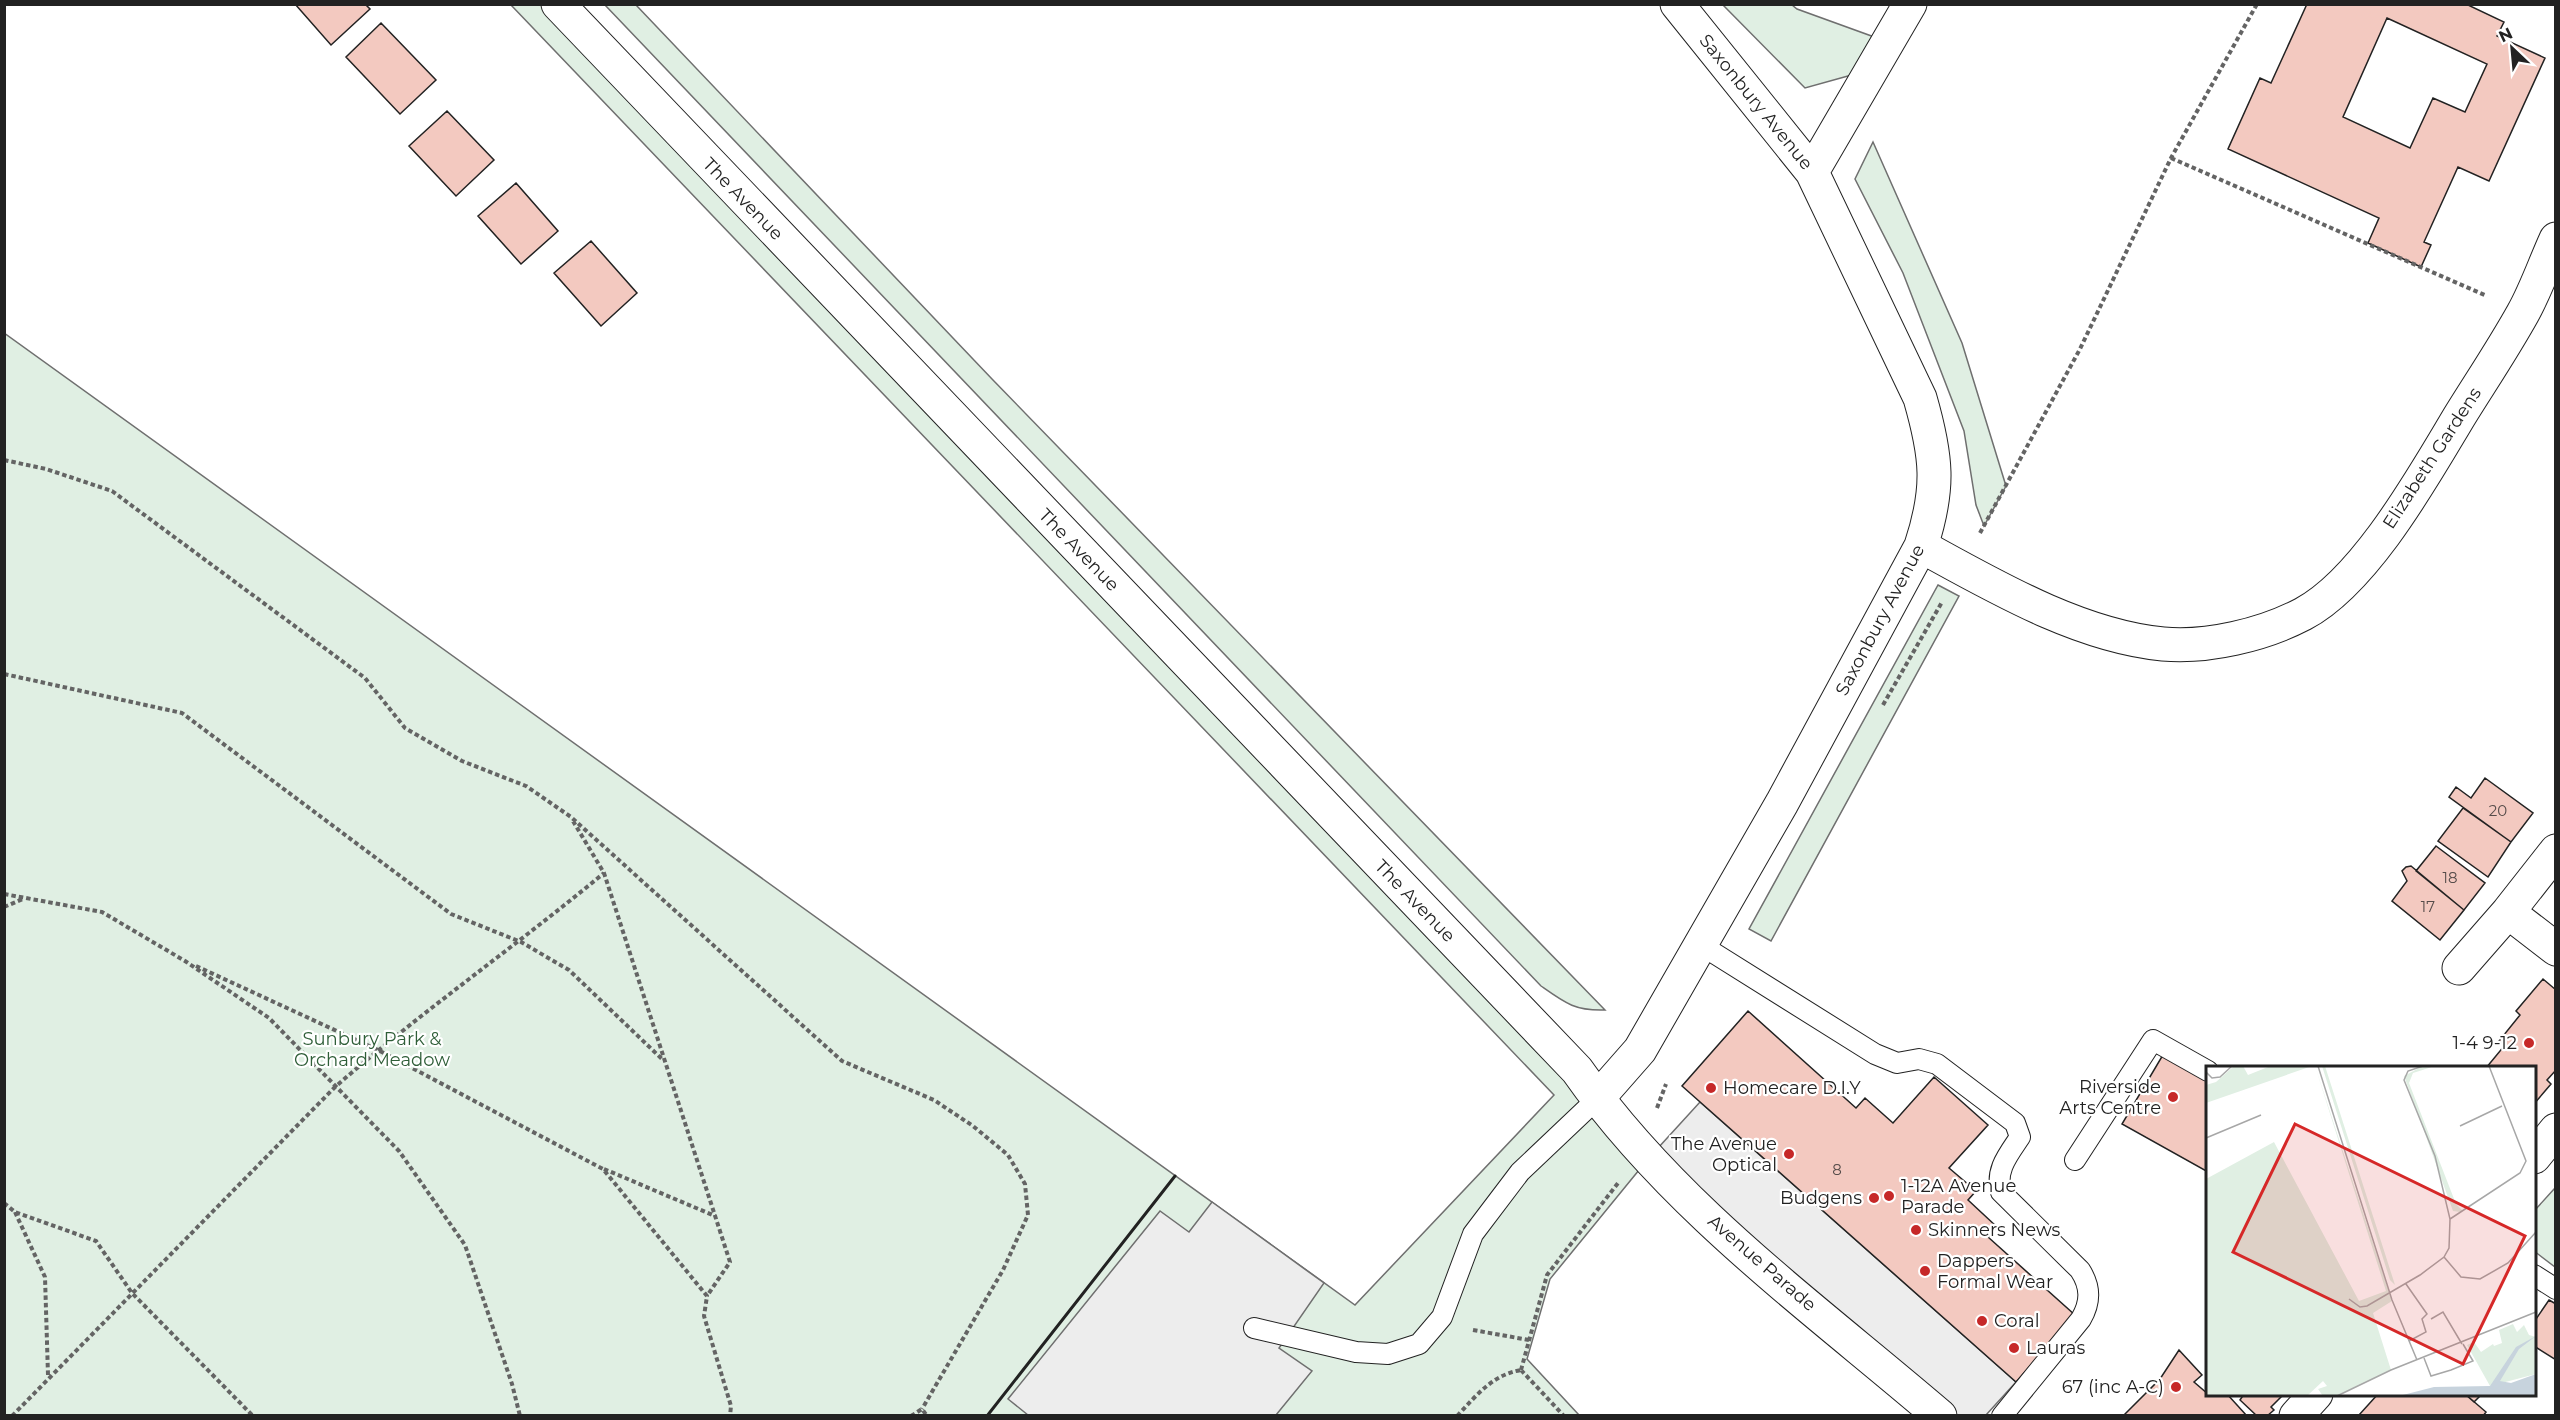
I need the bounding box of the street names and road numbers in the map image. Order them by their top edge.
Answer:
street label: Saxonbury Avenue [1695,30,1818,174]
street label: The Avenue [698,153,788,245]
street label: Elizabeth Gardens [2378,383,2486,533]
street label: The Avenue [1034,504,1124,596]
street label: Saxonbury Avenue [1831,540,1929,699]
street label: The Avenue [1370,855,1460,947]
street label: Avenue Parade [1703,1210,1821,1316]

